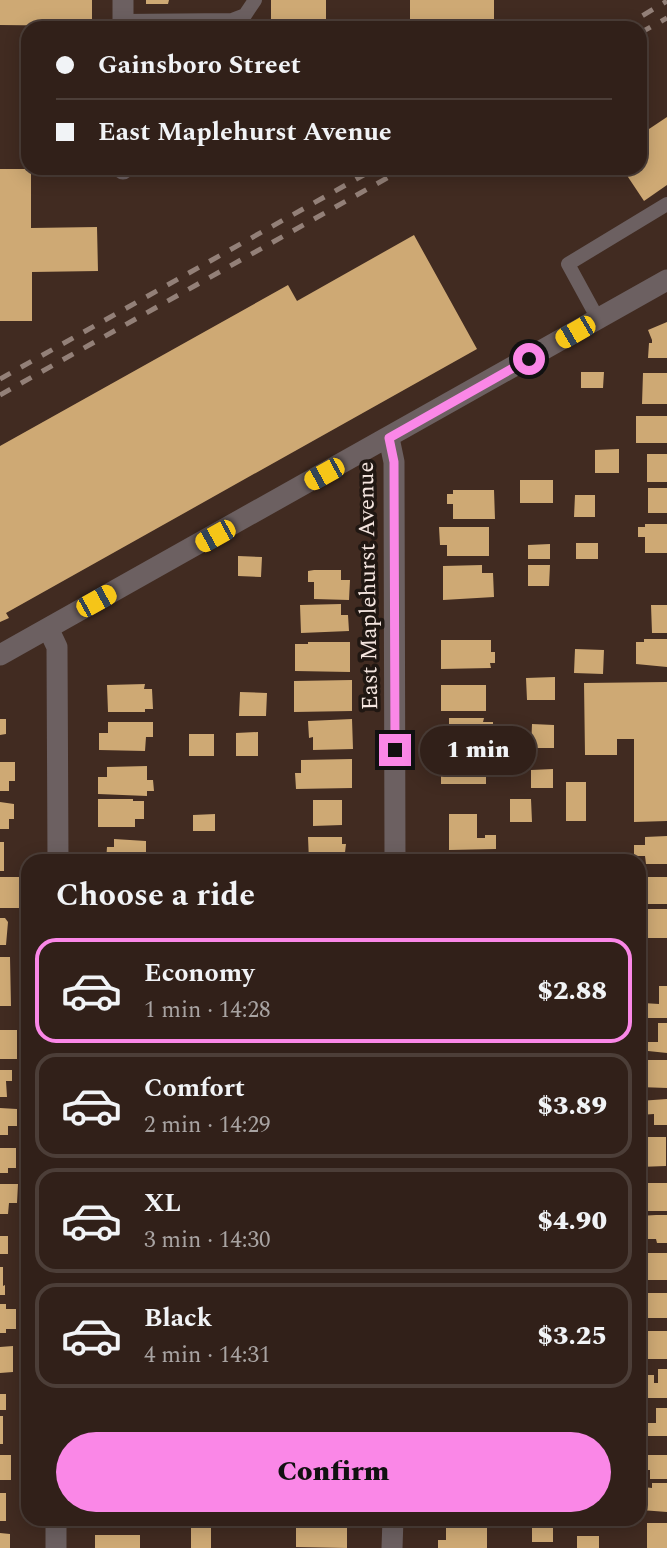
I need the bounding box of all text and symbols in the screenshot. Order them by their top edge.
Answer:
text: Gainsboro Street [98,45,301,85]
text: East Maplehurst Avenue [98,112,392,152]
car [552,312,599,352]
route start [513,343,545,375]
car [301,455,348,493]
street label: East Maplehurst Avenue [349,461,388,711]
car [192,517,239,555]
car [73,582,120,620]
callout: 1 min [420,726,535,774]
text: 1 min [446,733,510,768]
route end [379,734,411,766]
text: Choose a ride [56,871,255,920]
text: Economy [144,953,254,993]
icon: car [60,959,123,1022]
text: $2.88 [537,971,607,1011]
text: 1 min · 14:28 [144,993,271,1028]
text: Comfort [144,1068,245,1108]
icon: car [60,1074,123,1137]
text: $3.89 [537,1086,607,1126]
text: 2 min · 14:29 [144,1108,271,1143]
text: XL [144,1183,181,1223]
icon: car [60,1189,123,1252]
text: $4.90 [537,1201,607,1241]
text: 3 min · 14:30 [144,1223,271,1258]
text: Black [144,1298,212,1338]
icon: car [60,1304,123,1367]
text: $3.25 [537,1316,607,1356]
text: 4 min · 14:31 [144,1338,271,1373]
button: Confirm [56,1432,611,1512]

